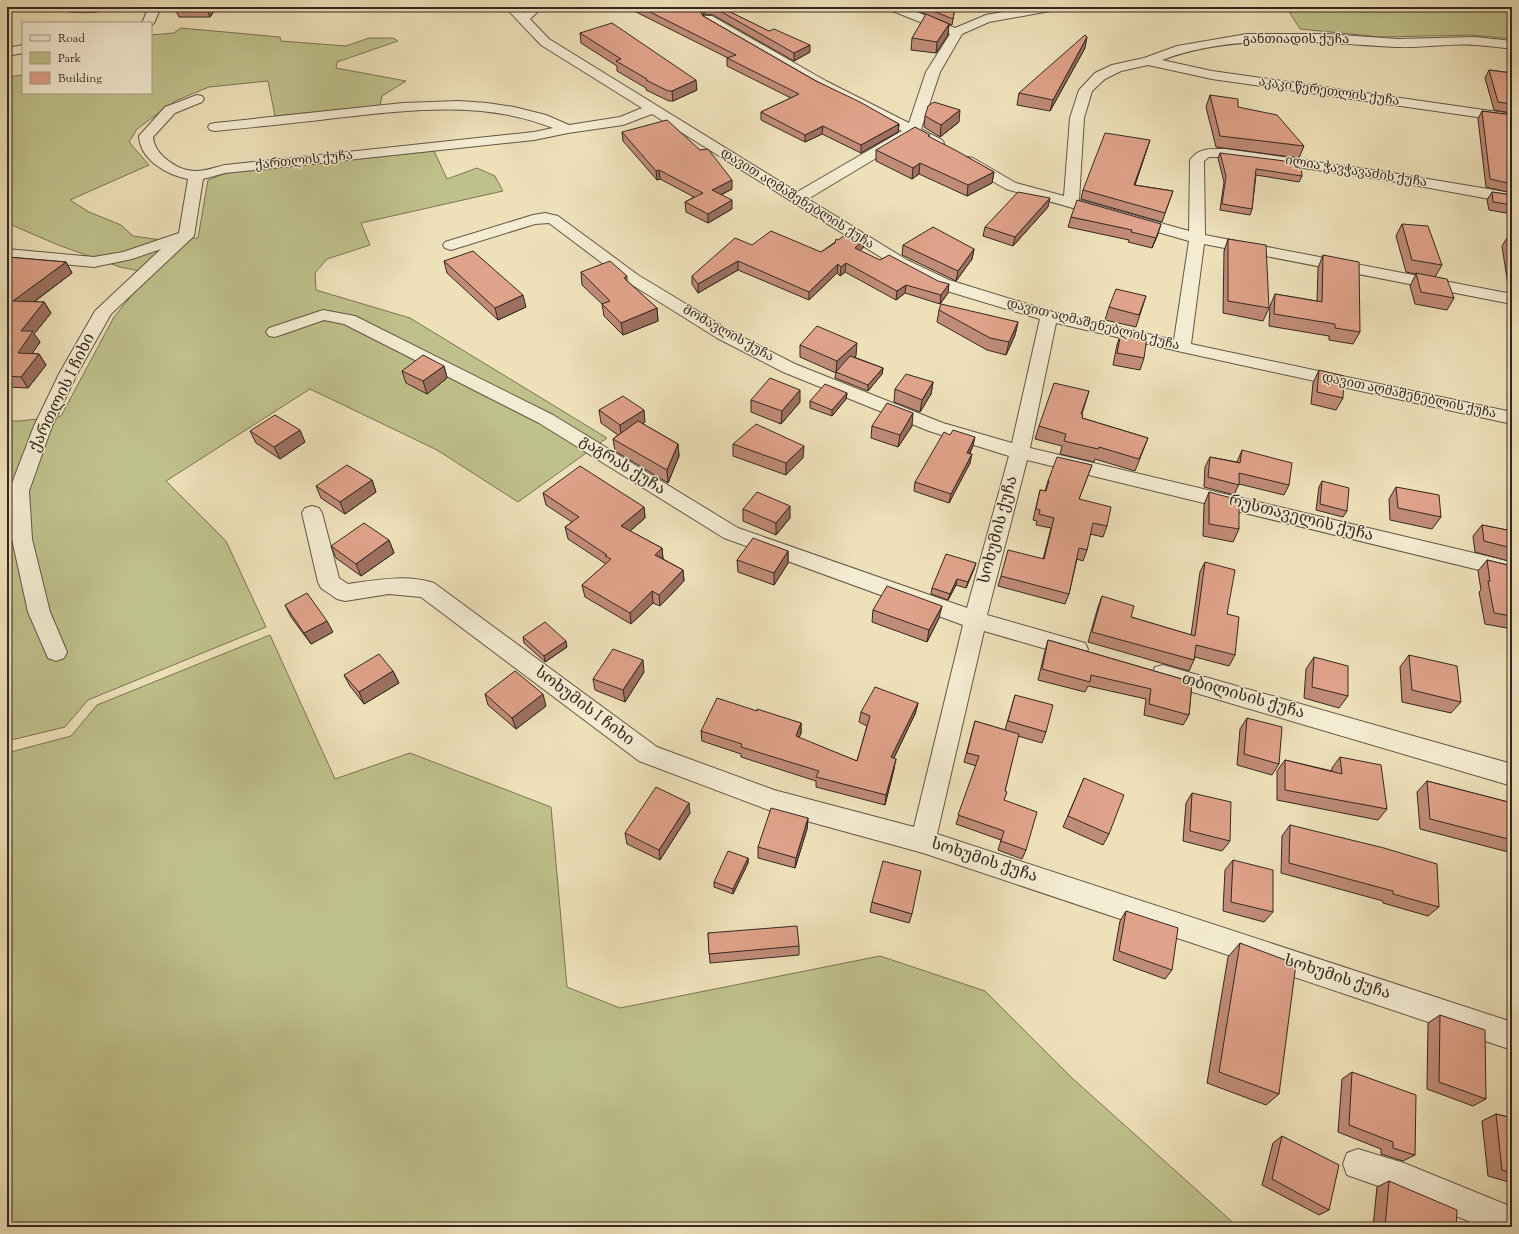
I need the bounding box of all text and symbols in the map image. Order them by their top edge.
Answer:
legend [22,22,152,94]
text: Road [58,30,85,48]
street label: განთიადის ქუჩა [1243,31,1349,49]
text: Park [58,50,81,68]
text: Building [58,70,102,88]
street label: აკაკი წერეთლის ქუჩა [1257,73,1401,111]
street label: დავით აღმაშენებლის ქუჩა [717,144,877,254]
street label: ქართლის ქუჩა [254,147,354,175]
street label: ილია ჭავჭავაძის ქუჩა [1284,152,1428,192]
street label: დავით აღმაშენებლის ქუჩა [1005,295,1181,355]
street label: მომავლის ქუჩა [679,301,777,367]
street label: ქართლის I ჩიხი [24,330,102,456]
street label: დავით აღმაშენებლის ქუჩა [1320,369,1498,423]
street label: გაგრას ქუჩა [575,430,669,502]
street label: სოხუმის ქუჩა [974,473,1024,587]
street label: რუსთაველის ქუჩა [1226,490,1376,548]
street label: სოხუმის I ჩიხი [529,662,639,752]
street label: თბილისის ქუჩა [1179,668,1307,726]
street label: სოხუმის ქუჩა [928,833,1040,889]
street label: სოხუმის ქუჩა [1281,950,1393,1006]

